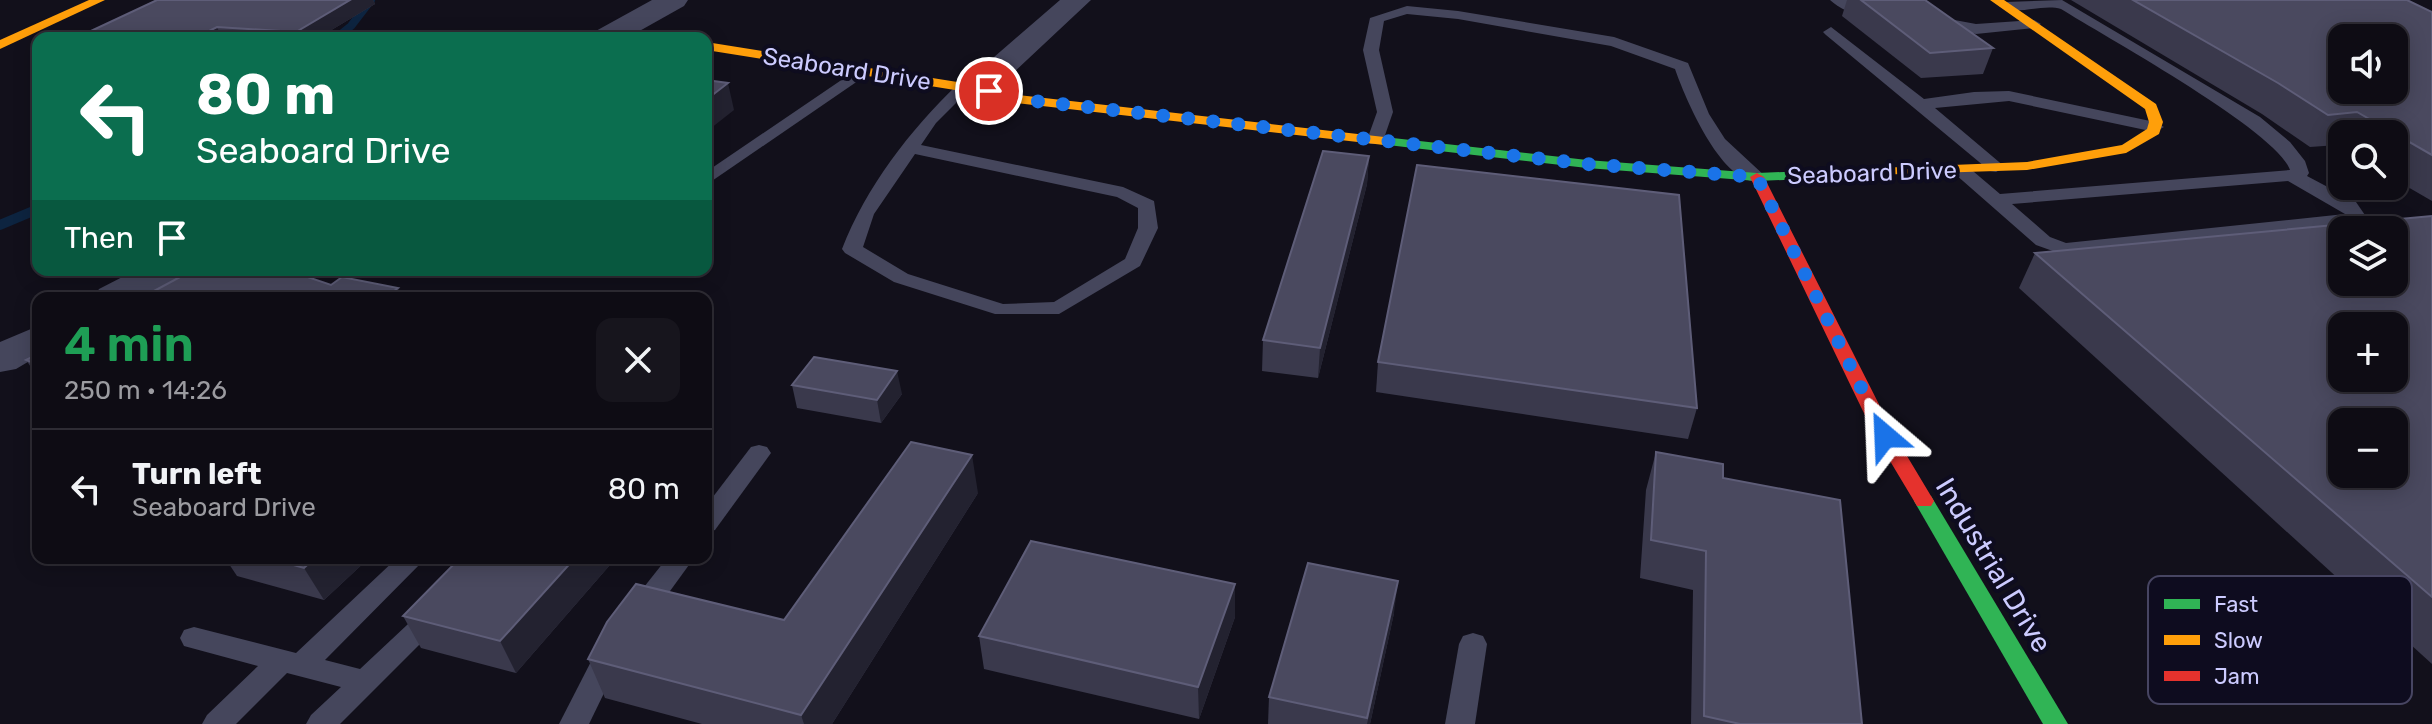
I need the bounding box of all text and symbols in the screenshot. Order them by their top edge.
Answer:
map controls [2328,24,2408,488]
button: sound [2328,24,2408,104]
street label: Seaboard Drive [761,42,933,96]
pin [955,57,1023,125]
text: 80 m [196,62,335,128]
icon: left [64,64,168,168]
icon: arrive [967,69,1011,113]
button: search [2328,120,2408,200]
text: Seaboard Drive [196,129,451,172]
street label: Seaboard Drive [1787,156,1957,190]
icon: arrive [150,216,194,260]
button: layers [2328,216,2408,296]
text: Then [64,220,134,256]
button: + [2328,312,2408,392]
text: 4 min [64,316,194,373]
button: close [596,318,680,402]
text: 250 m · 14:26 [64,375,227,406]
position arrow [1843,394,1927,478]
button: − [2328,408,2408,488]
text: Turn left [132,456,262,492]
icon: left [64,467,108,511]
text: 80 m [608,471,680,507]
street label: Industrial Drive [1929,472,2059,658]
text: Seaboard Drive [132,492,316,523]
legend [2148,576,2412,704]
text: Fast [2214,591,2259,618]
text: Slow [2214,627,2263,654]
text: Jam [2214,663,2260,690]

